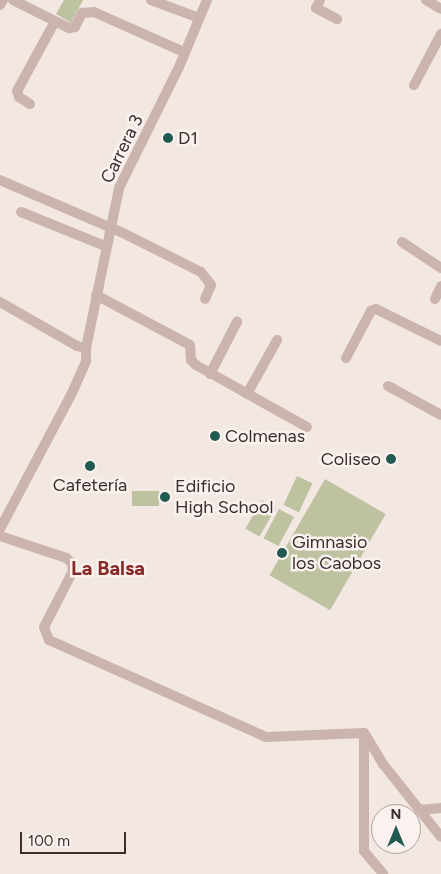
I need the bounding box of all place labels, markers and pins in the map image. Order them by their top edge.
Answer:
place label: D1 [178,127,198,149]
marker: D1 [162,132,174,144]
place label: Colmenas [225,425,305,447]
marker: Colmenas [209,430,221,442]
place label: Coliseo [321,448,381,470]
marker: Coliseo [385,453,397,465]
marker: Cafetería [84,460,96,472]
place label: Cafetería [53,474,127,496]
place label: Edificio High School [175,476,273,518]
marker: Edificio High School [159,491,171,503]
place label: Gimnasio los Caobos [292,532,381,574]
marker: Gimnasio los Caobos [276,547,288,559]

